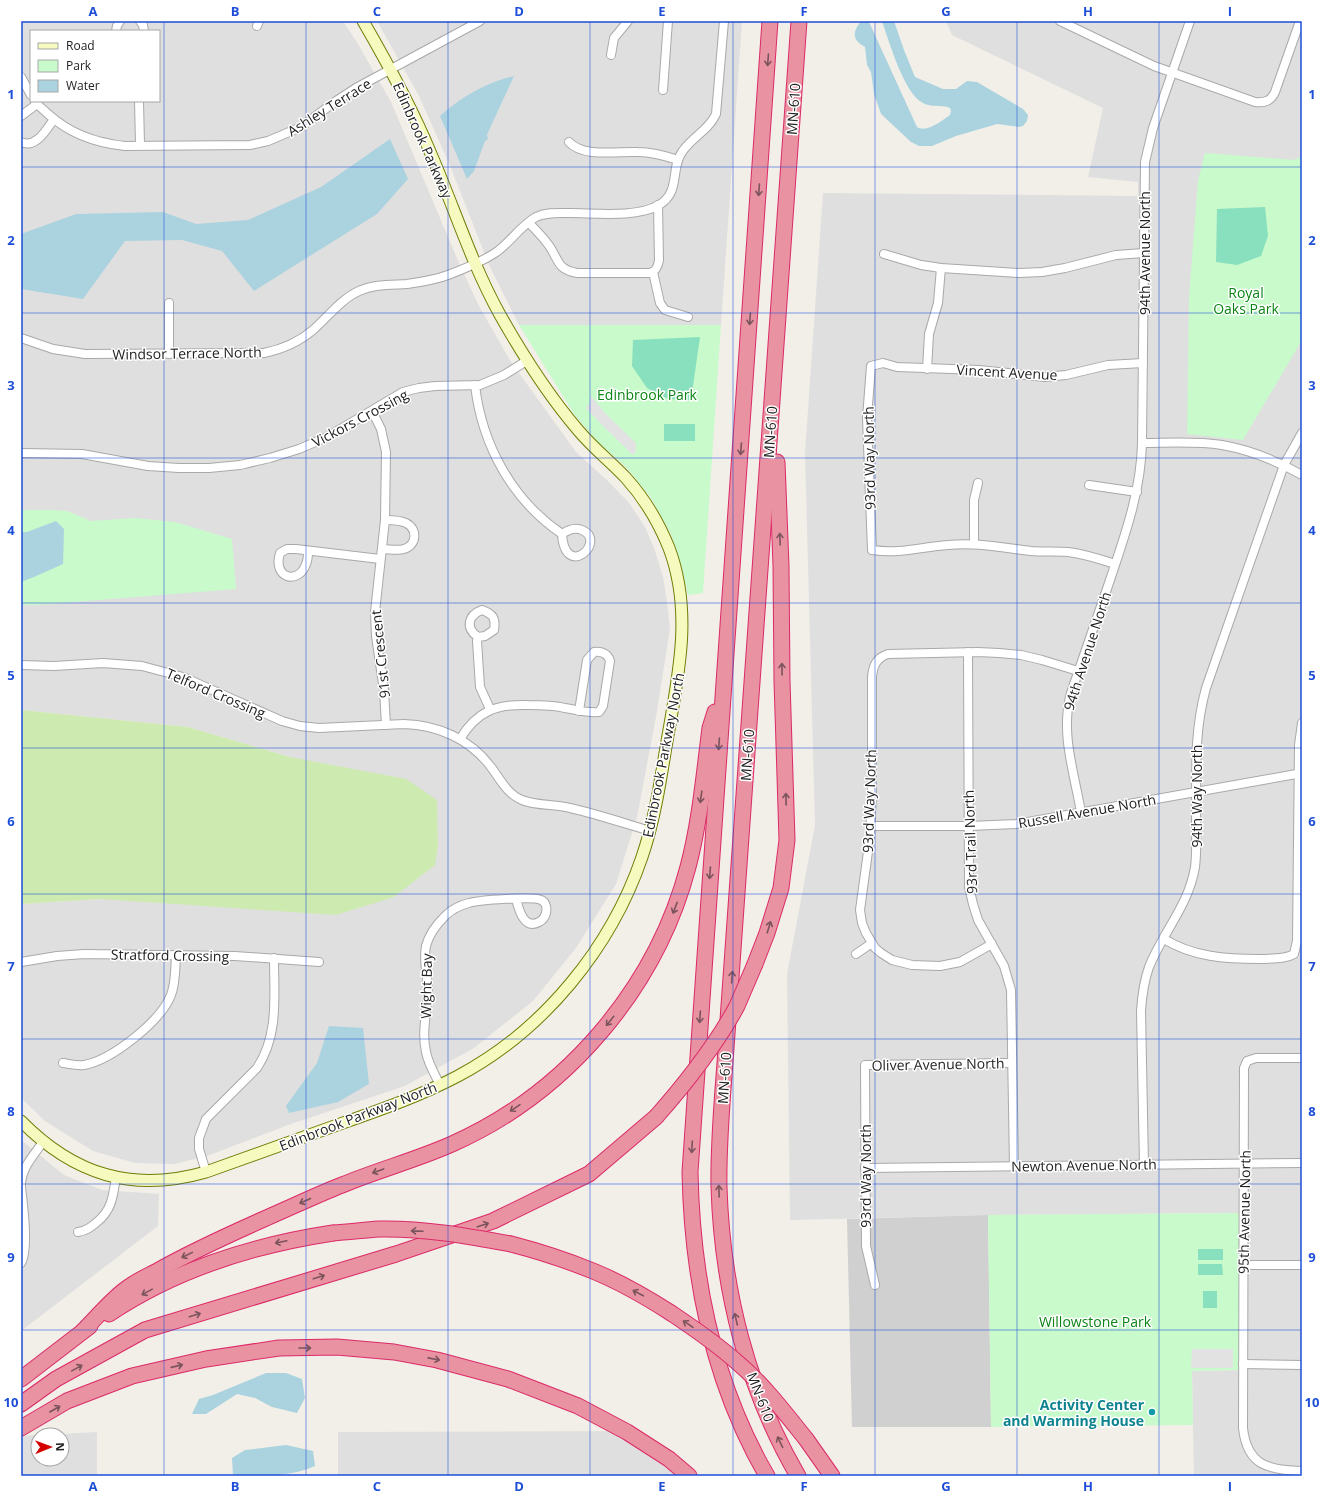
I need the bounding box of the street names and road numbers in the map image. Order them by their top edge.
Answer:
street label: Ashley Terrace [283,74,375,140]
street label: Edinbrook Parkway [389,79,458,202]
street label: MN-610 [782,83,804,135]
street label: 94th Avenue North [1135,191,1154,315]
street label: Windsor Terrace North [112,342,262,364]
street label: Vincent Avenue [956,360,1058,384]
street label: Vickors Crossing [309,384,412,451]
street label: MN-610 [759,406,781,458]
street label: 93rd Way North [859,406,879,510]
street label: 94th Avenue North [1059,589,1115,713]
street label: 91st Crescent [366,609,394,699]
street label: Telford Crossing [163,664,269,723]
street label: Edinbrook Parkway North [638,671,688,839]
street label: MN-610 [736,729,758,781]
street label: 94th Way North [1187,745,1206,847]
street label: 93rd Way North [858,749,880,853]
street label: 93rd Trail North [959,790,981,894]
street label: Russell Avenue North [1017,790,1157,832]
street label: Stratford Crossing [111,944,230,966]
street label: Wight Bay [416,952,436,1019]
street label: MN-610 [713,1052,735,1104]
street label: Oliver Avenue North [871,1053,1005,1075]
street label: Edinbrook Parkway North [276,1077,440,1155]
street label: 93rd Way North [856,1124,875,1228]
street label: 95th Avenue North [1233,1150,1255,1274]
street label: Newton Avenue North [1011,1154,1157,1176]
street label: MN-610 [743,1369,779,1425]

